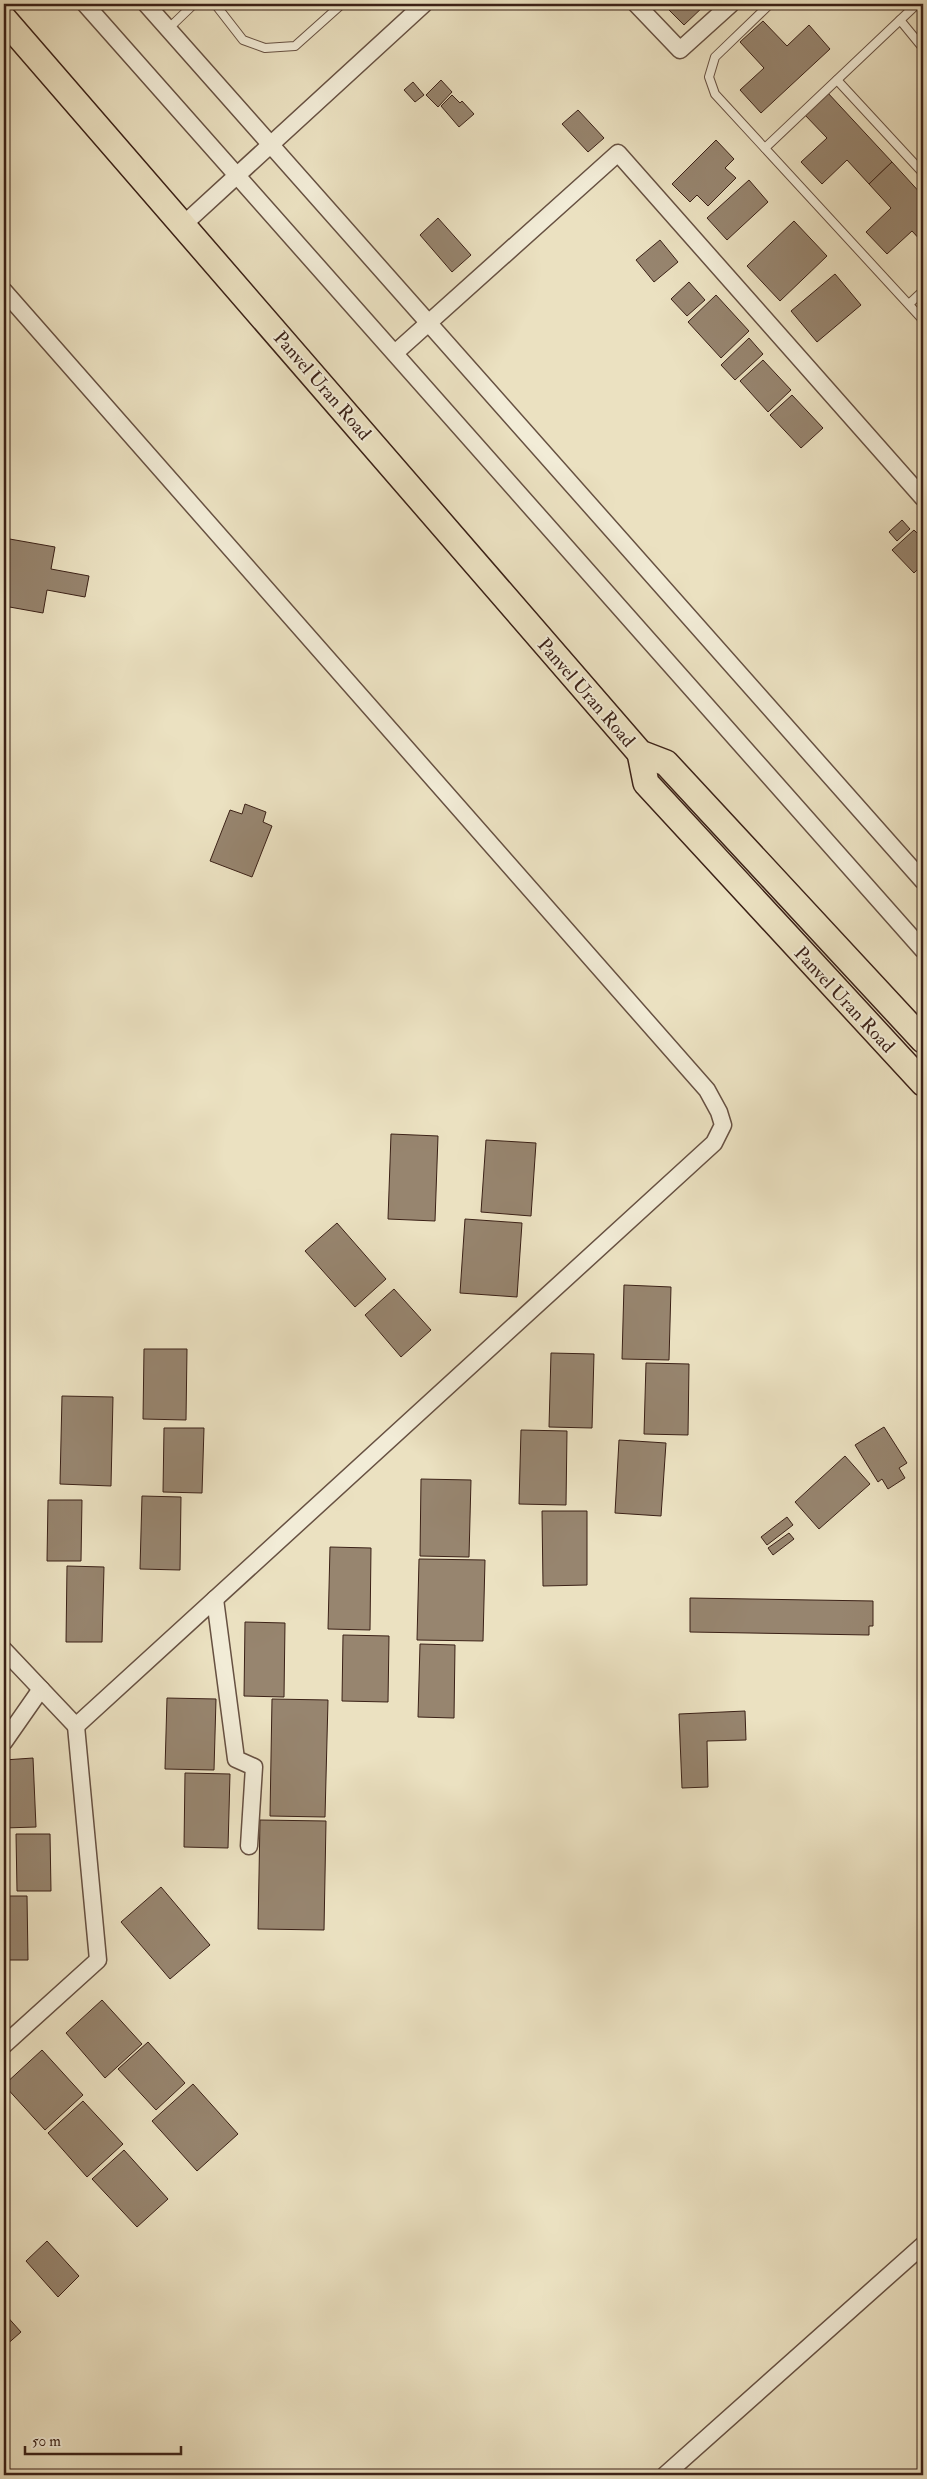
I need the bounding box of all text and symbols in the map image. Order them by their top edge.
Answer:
street label: Panvel Uran Road [268,326,377,446]
street label: Panvel Uran Road [532,633,641,753]
street label: Panvel Uran Road [789,941,900,1058]
scale bar [25,2424,181,2456]
text: 50 m [32,2432,61,2451]

